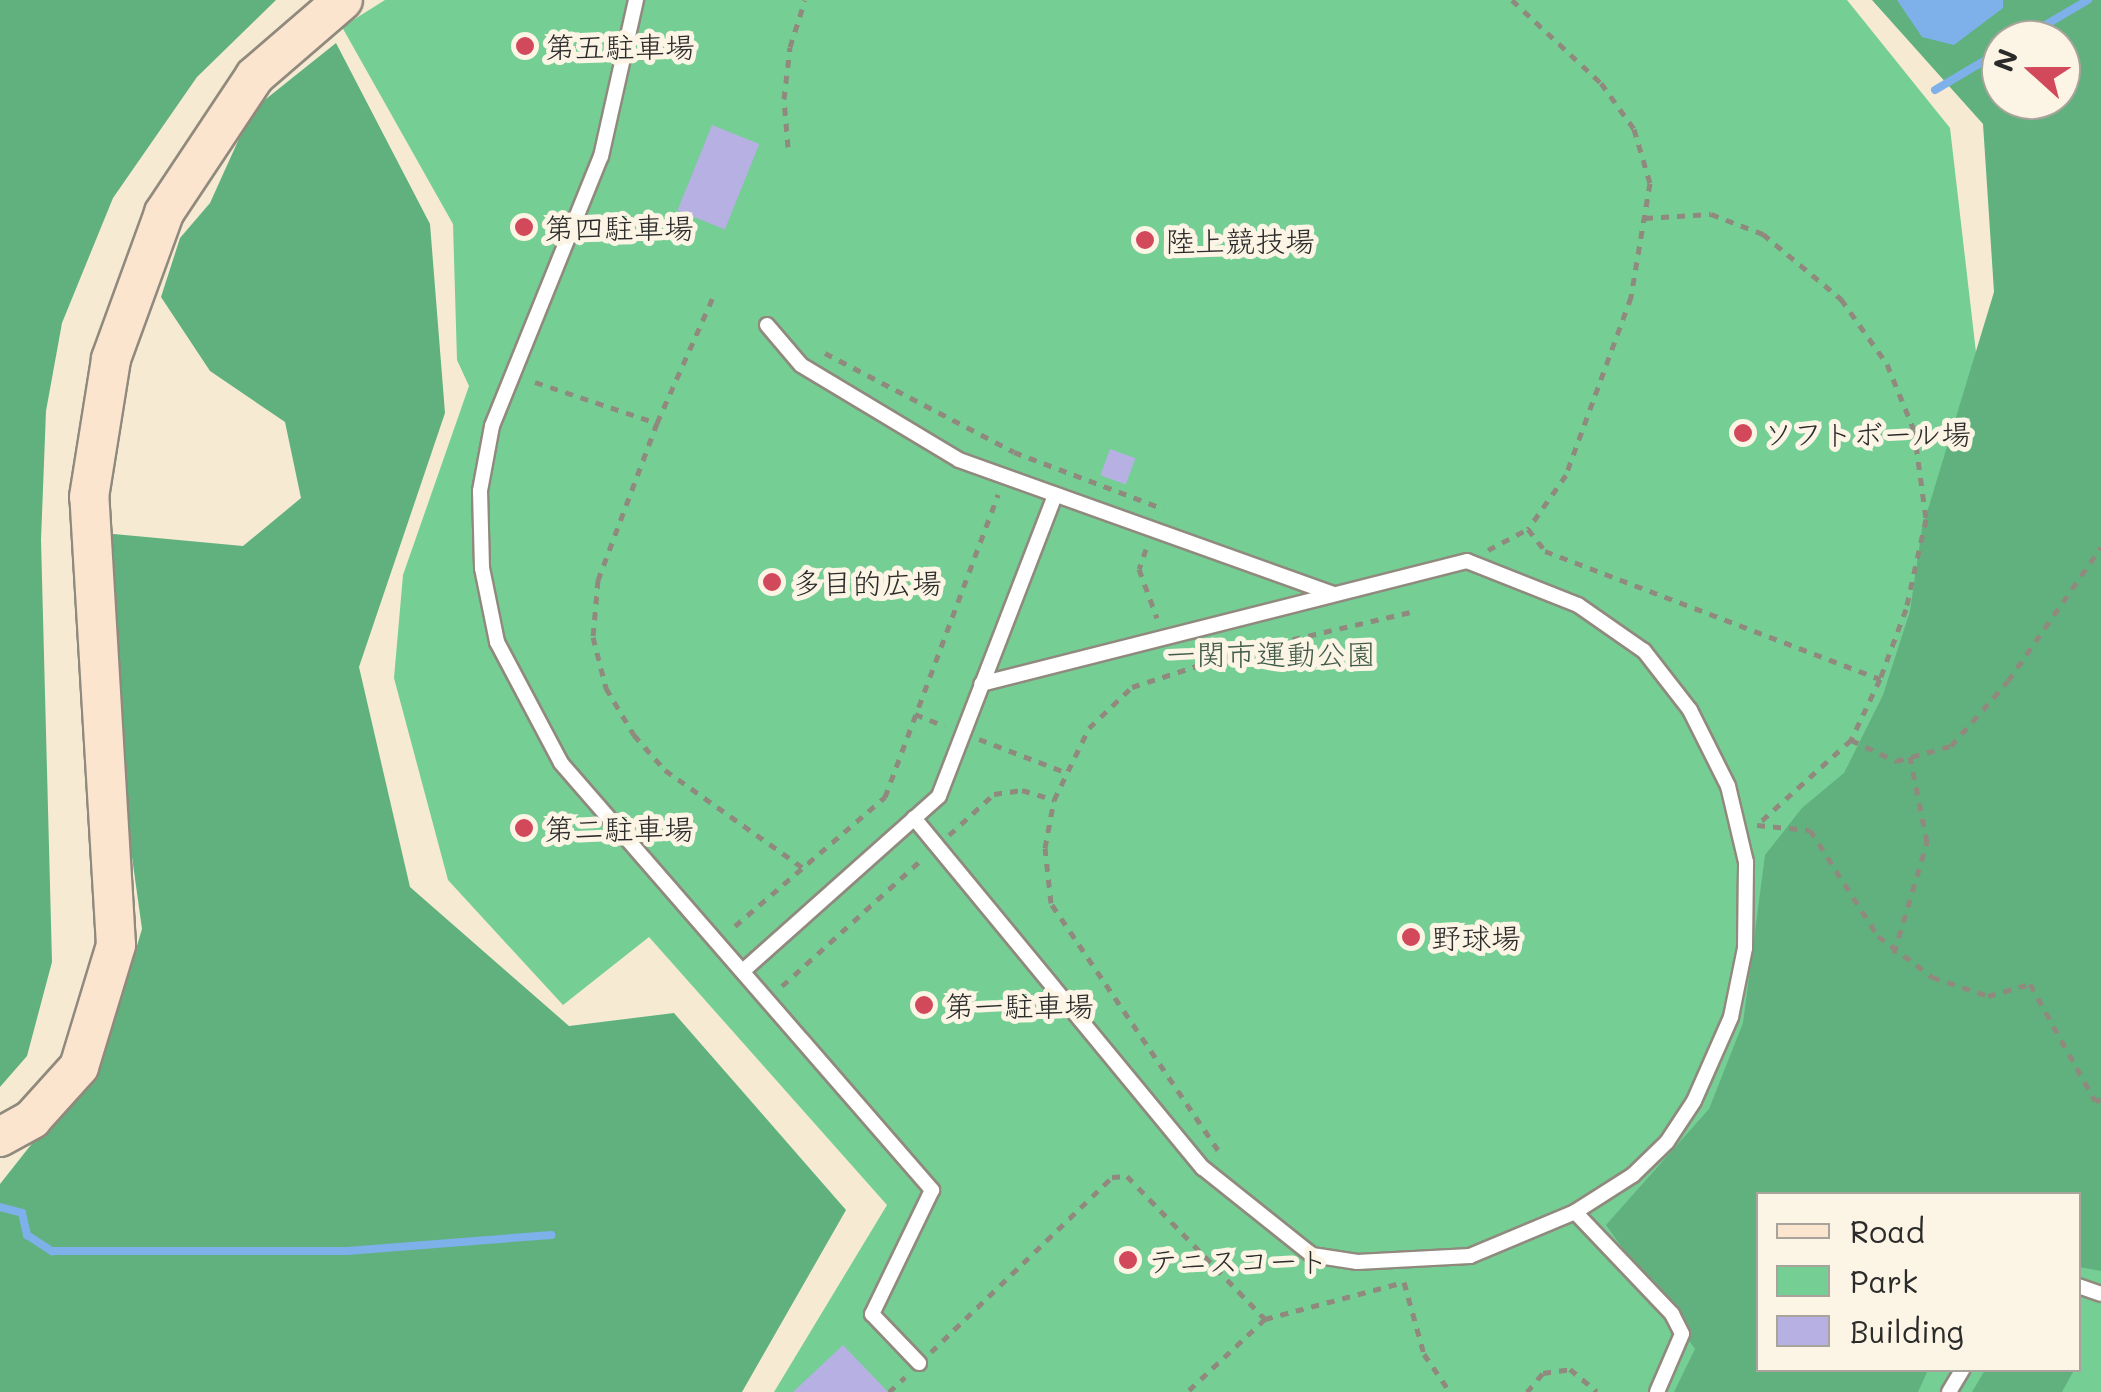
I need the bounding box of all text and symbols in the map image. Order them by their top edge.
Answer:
north arrow [1981,20,2081,120]
place label: 第五駐車場 [545,28,695,64]
marker: 第五駐車場 [514,35,536,57]
text: N [1984,44,2025,76]
place label: 第四駐車場 [544,209,694,245]
marker: 第四駐車場 [513,216,535,238]
place label: 陸上競技場 [1165,222,1315,258]
marker: 陸上競技場 [1134,229,1156,251]
place label: ソフトボール場 [1763,415,1973,451]
marker: ソフトボール場 [1732,422,1754,444]
place label: 多目的広場 [792,564,942,600]
marker: 多目的広場 [761,571,783,593]
park label: 一関市運動公園 [1166,635,1376,671]
place label: 第二駐車場 [544,810,694,846]
marker: 第二駐車場 [513,817,535,839]
place label: 野球場 [1431,919,1521,955]
marker: 野球場 [1400,926,1422,948]
place label: 第一駐車場 [944,987,1094,1023]
marker: 第一駐車場 [913,994,935,1016]
legend [1756,1192,2081,1372]
text: Road [1850,1211,1925,1251]
place label: テニスコート [1148,1242,1328,1278]
marker: テニスコート [1117,1249,1139,1271]
text: Park [1850,1261,1918,1301]
text: Building [1850,1311,1964,1351]

